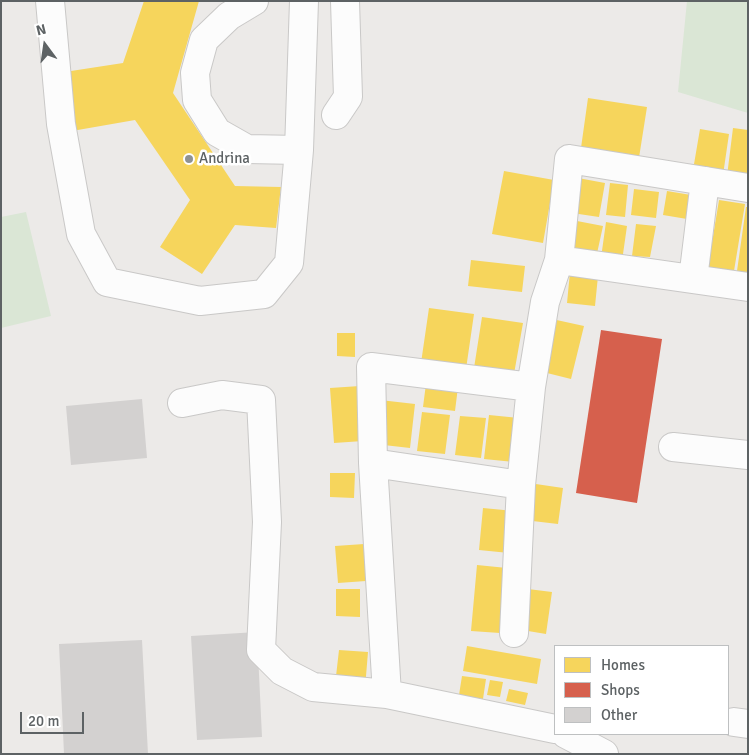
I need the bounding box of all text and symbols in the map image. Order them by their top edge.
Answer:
north arrow [20,20,70,70]
text: N [34,21,48,39]
place label: Andrina [199,150,250,168]
marker: Andrina [183,153,195,165]
legend [554,645,729,735]
text: Homes [601,656,645,674]
text: Shops [601,681,640,699]
scale bar [22,702,86,734]
text: Other [601,706,637,724]
text: 20 m [28,712,59,730]

